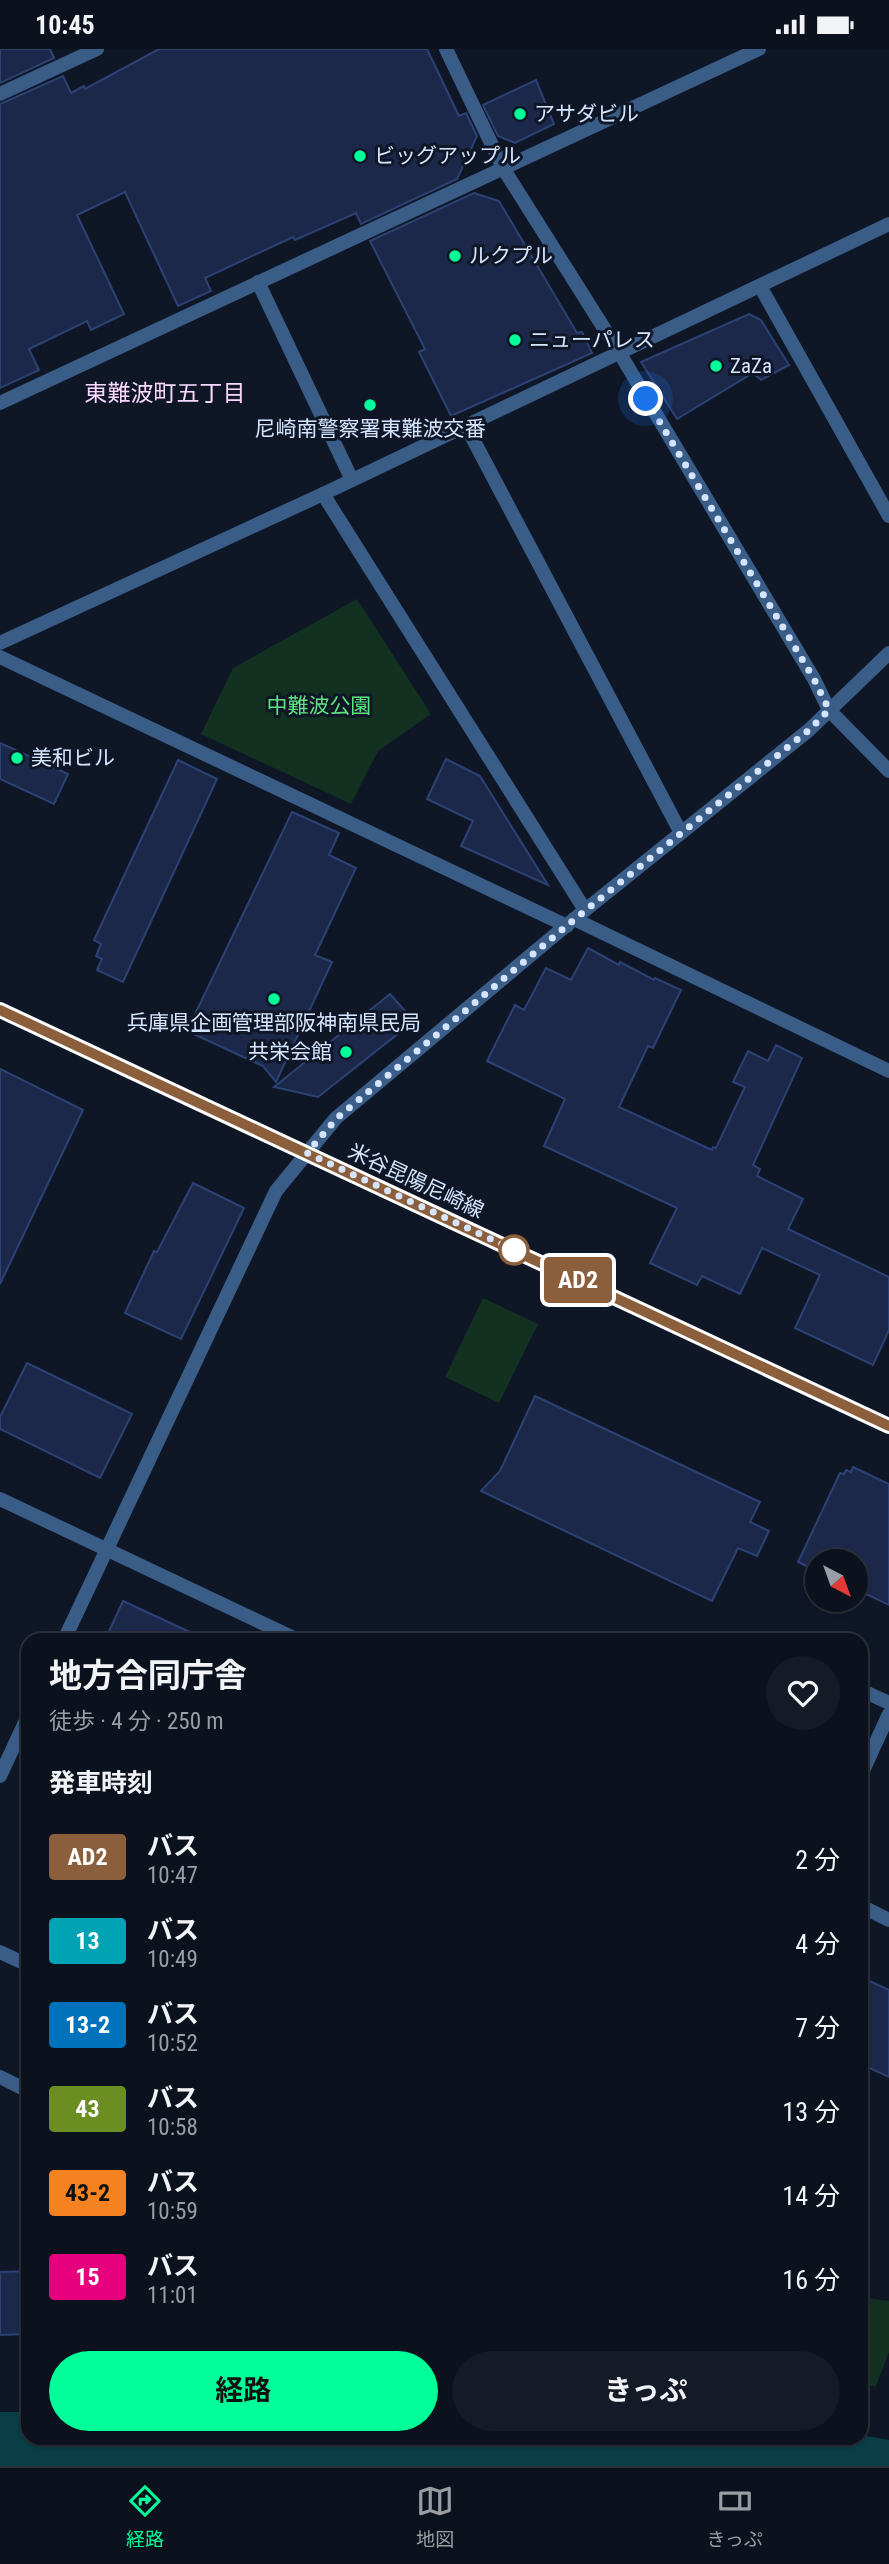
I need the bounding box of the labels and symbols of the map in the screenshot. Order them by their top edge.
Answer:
place label: アサダビル [534,102,639,126]
marker: アサダビル [512,106,528,122]
place label: ビッグアップル [374,144,521,168]
marker: ビッグアップル [352,148,368,164]
place label: ルクプル [469,244,553,268]
marker: ルクプル [447,248,463,264]
place label: ニューパレス [529,328,655,352]
marker: ニューパレス [507,332,523,348]
place label: ZaZa [730,354,772,378]
marker: ZaZa [708,358,724,374]
district label: 東難波町五丁目 [85,380,246,407]
your location [628,381,663,416]
marker: 尼崎南警察署東難波交番 [362,397,378,413]
place label: 尼崎南警察署東難波交番 [255,417,486,441]
park label: 中難波公園 [267,694,372,718]
place label: 美和ビル [31,746,115,770]
marker: 美和ビル [9,750,25,766]
marker: 兵庫県企画管理部阪神南県民局 [266,991,282,1007]
place label: 兵庫県企画管理部阪神南県民局 [127,1011,421,1035]
place label: 共栄会館 [248,1040,332,1064]
marker: 共栄会館 [338,1044,354,1060]
street label: 米谷昆陽尼崎線 [344,1139,488,1223]
unlabelled marker [499,1235,529,1265]
line badge: AD2 [538,1257,618,1303]
north arrow [805,1549,868,1612]

